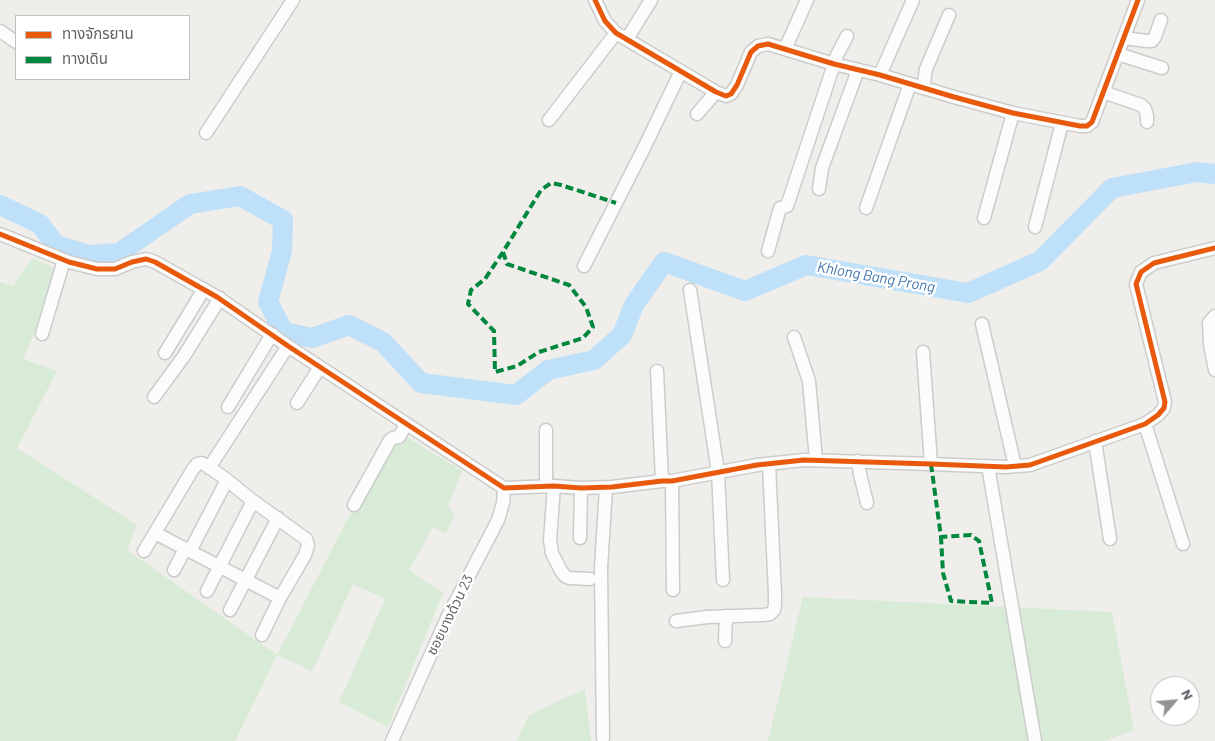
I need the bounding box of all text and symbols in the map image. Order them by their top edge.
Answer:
legend [15,15,190,80]
text: ทางจักรยาน [62,24,134,42]
text: ทางเดิน [62,49,108,67]
water label: Khlong Bang Prong [816,258,936,296]
street label: ซอยบางด้วน 23 [423,572,477,658]
north arrow [1150,676,1200,726]
text: N [1178,686,1198,702]

